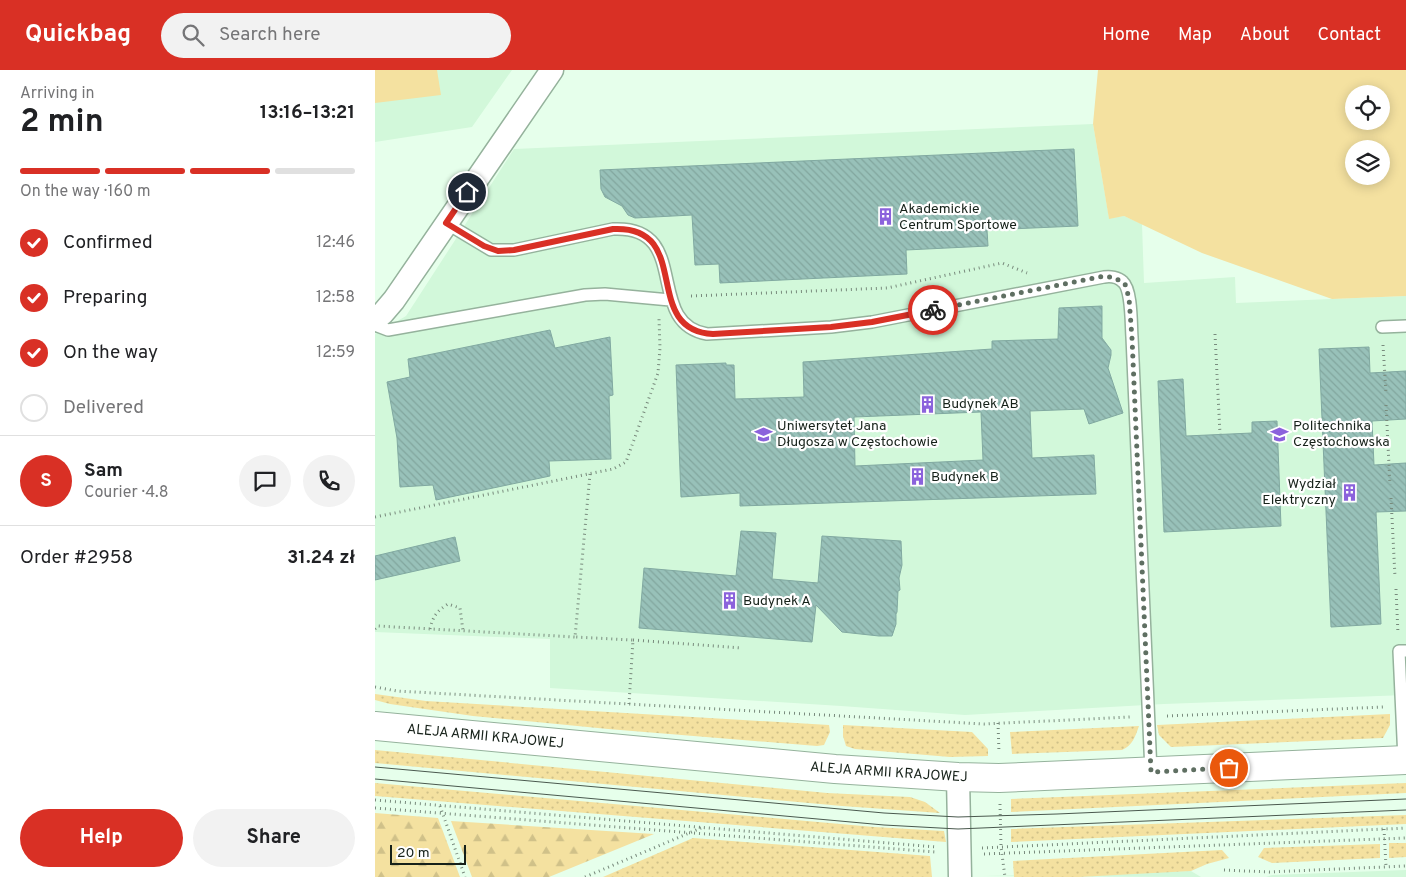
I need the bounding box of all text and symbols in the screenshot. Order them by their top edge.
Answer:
search box [161,13,511,58]
text: Quickbag [25,20,131,50]
icon: search [179,21,207,49]
text: Search here [219,23,321,47]
text: Home [1102,24,1150,47]
text: Map [1178,24,1212,47]
text: About [1240,24,1289,47]
text: Contact [1317,24,1381,47]
text: Arriving in [20,84,95,104]
map controls [1345,85,1390,185]
button: locate [1345,85,1390,130]
text: 13:16–13:21 [260,101,355,125]
text: 2 min [20,103,104,143]
button: layers [1345,140,1390,185]
pin [446,171,488,213]
icon: home [453,178,481,206]
text: On the way · 160 m [20,182,151,202]
place label: Akademickie Centrum Sportowe [899,201,1017,234]
building icon: Akademickie Centrum Sportowe [875,207,895,227]
icon: check [20,229,48,257]
text: Confirmed [63,231,153,255]
text: 12:46 [316,233,355,253]
icon: check [20,284,48,312]
courier [908,285,958,335]
text: Preparing [63,286,147,310]
text: 12:58 [316,288,355,308]
icon: bike [919,296,947,324]
icon: check [20,339,48,367]
text: On the way [63,341,158,365]
text: 12:59 [316,343,355,363]
building icon: Budynek AB [918,394,938,414]
text: Delivered [63,396,144,420]
place label: Budynek AB [942,396,1019,413]
place label: Uniwersytet Jana Długosza w Częstochowie [777,418,938,451]
place label: Politechnika Częstochowska [1293,418,1390,451]
school or university icon: Uniwersytet Jana Długosza w Częstochowie [753,424,773,444]
school or university icon: Politechnika Częstochowska [1269,424,1289,444]
button: chat [239,455,291,507]
button: phone [303,455,355,507]
text: Sam [84,459,123,483]
building icon: Budynek B [907,467,927,487]
text: S [40,469,52,493]
place label: Budynek B [931,469,999,486]
place label: Wydział Elektryczny [1262,476,1336,509]
building icon: Wydział Elektryczny [1340,482,1360,502]
text: Courier · 4.8 [84,483,168,503]
text: Order #2958 [20,546,133,570]
text: 31.24 zł [287,546,355,570]
building icon: Budynek A [719,591,739,611]
place label: Budynek A [743,593,811,610]
street label: ALEJA ARMII KRAJOWEJ [406,721,565,752]
pin [1208,747,1250,789]
icon: bag [1215,754,1243,782]
street label: ALEJA ARMII KRAJOWEJ [809,758,968,786]
button: Help [20,809,183,867]
button: Share [193,809,355,867]
scale bar [390,842,466,865]
text: 20 m [397,845,430,862]

